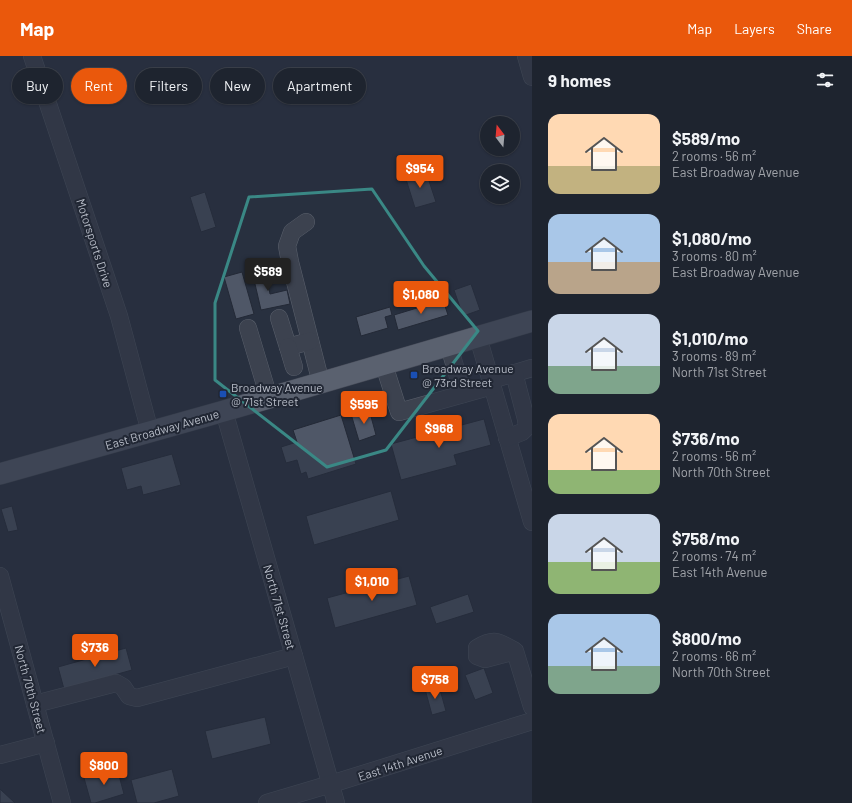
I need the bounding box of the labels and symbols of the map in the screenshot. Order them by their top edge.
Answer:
north arrow [480,116,520,156]
pin: $954 [396,155,444,189]
street label: Motorsports Drive [74,197,116,289]
pin: $589 [244,258,292,292]
pin: $1,080 [388,281,454,315]
place label: Broadway Avenue @ 73rd Street [422,361,514,389]
marker: Broadway Avenue @ 73rd Street [409,370,419,380]
place label: Broadway Avenue @ 71st Street [231,380,323,408]
marker: Broadway Avenue @ 71st Street [218,389,228,399]
pin: $595 [340,391,388,425]
street label: East Broadway Avenue [104,406,220,452]
pin: $968 [415,415,463,449]
street label: North 71st Street [261,563,299,651]
pin: $1,010 [339,568,405,602]
pin: $736 [71,634,119,668]
street label: North 70th Street [12,643,50,735]
pin: $758 [411,666,459,700]
street label: East 14th Avenue [356,743,444,783]
pin: $800 [80,752,128,786]

